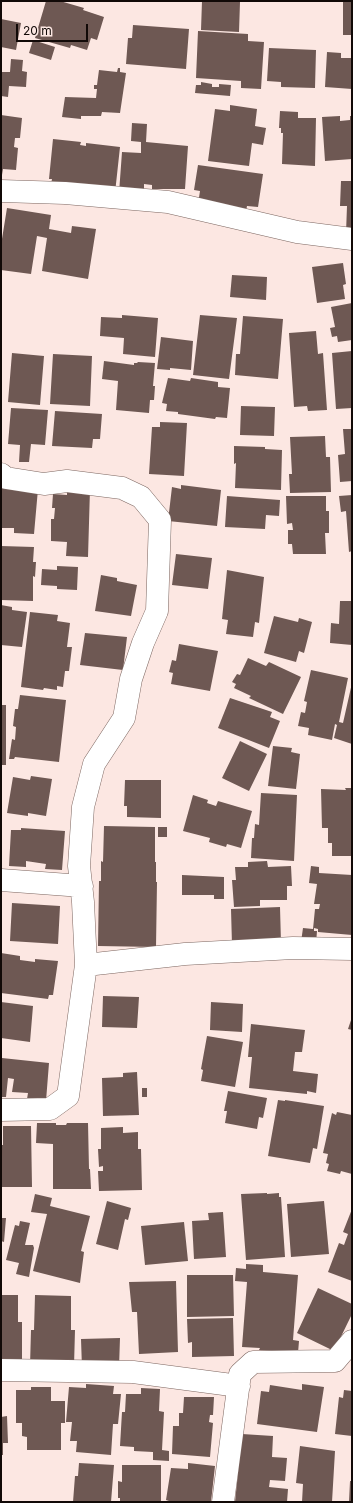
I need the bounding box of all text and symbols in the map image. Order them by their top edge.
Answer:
scale bar [18,16,90,42]
text: 20 m [23,23,52,38]

